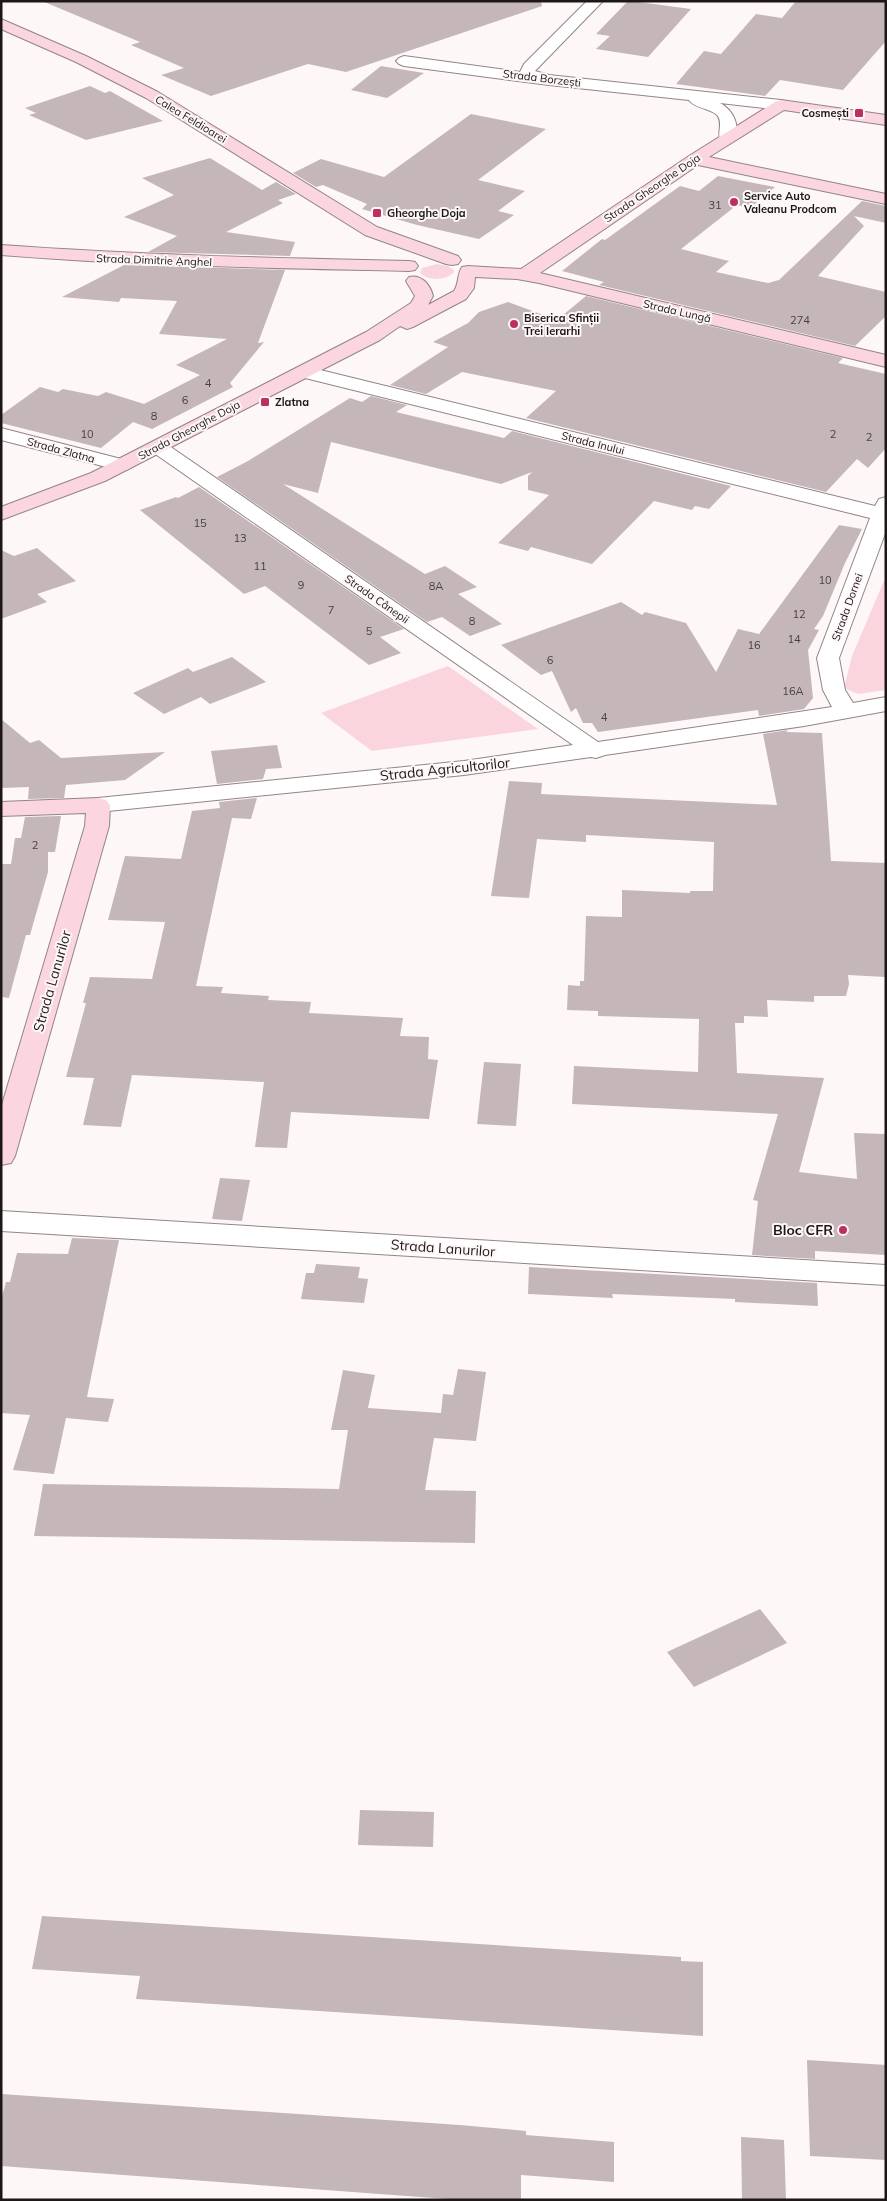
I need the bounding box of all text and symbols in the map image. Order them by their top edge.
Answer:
street label: Strada Borzești [502,66,582,91]
street label: Calea Feldioarei [153,92,229,146]
place label: Cosmești [801,106,849,121]
marker: Cosmești [853,107,865,119]
street label: Strada Gheorghe Doja [601,150,703,226]
place label: Service Auto Valeanu Prodcom [743,189,837,216]
marker: Service Auto Valeanu Prodcom [728,196,740,208]
house number: 31 [708,198,722,212]
place label: Gheorghe Doja [387,206,466,220]
marker: Gheorghe Doja [371,207,383,219]
street label: Strada Dimitrie Anghel [96,251,212,269]
street label: Strada Lungă [642,296,712,326]
place label: Biserica Sfinții Trei Ierarhi [524,311,599,338]
house number: 274 [790,313,810,327]
marker: Biserica Sfinții Trei Ierarhi [508,318,520,330]
house number: 4 [205,376,212,390]
house number: 6 [182,393,189,407]
place label: Zlatna [275,395,309,409]
marker: Zlatna [259,396,271,408]
street label: Strada Gheorghe Doja [136,397,242,463]
house number: 8 [151,409,158,423]
house number: 10 [80,427,94,441]
house number: 2 [830,427,837,441]
street label: Strada Inului [560,428,626,458]
house number: 2 [866,430,873,444]
street label: Strada Zlatna [25,434,97,466]
house number: 15 [193,516,207,530]
house number: 13 [233,531,247,545]
house number: 11 [253,559,267,573]
street label: Strada Dornei [828,571,866,643]
street label: Strada Cânepii [342,572,412,626]
house number: 10 [818,573,832,587]
house number: 9 [298,578,304,592]
house number: 8A [429,579,443,593]
house number: 7 [328,603,334,617]
house number: 12 [792,607,806,621]
house number: 8 [469,614,476,628]
house number: 5 [366,624,373,638]
house number: 14 [787,632,801,646]
house number: 16 [747,638,761,652]
house number: 6 [547,653,554,667]
house number: 16A [782,684,804,698]
house number: 4 [601,710,608,724]
street label: Strada Agricultorilor [379,753,512,785]
house number: 2 [32,838,39,852]
street label: Strada Lanurilor [29,927,75,1034]
place label: Bloc CFR [773,1221,833,1239]
marker: Bloc CFR [837,1224,849,1236]
street label: Strada Lanurilor [390,1235,497,1261]

